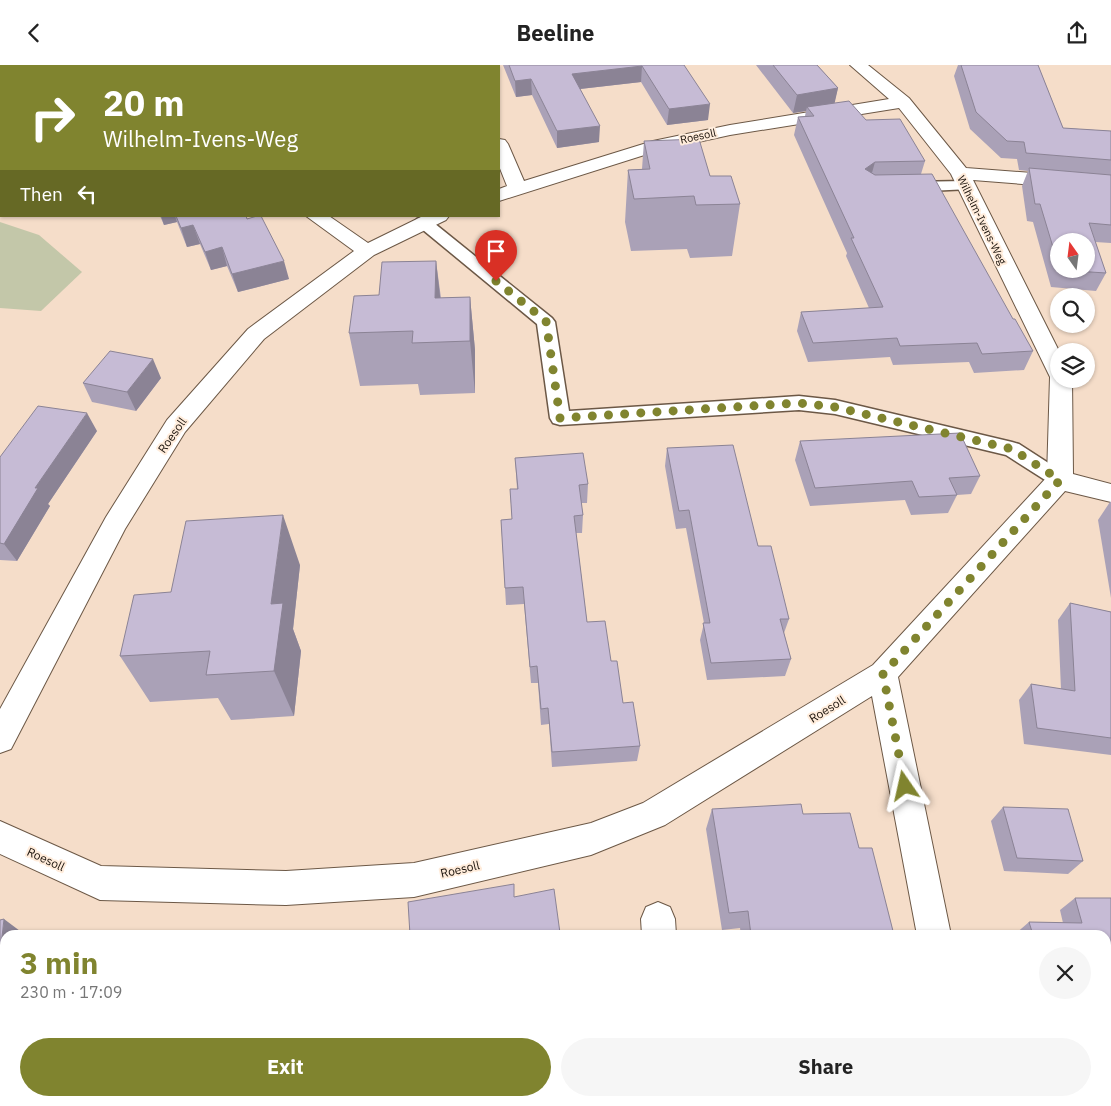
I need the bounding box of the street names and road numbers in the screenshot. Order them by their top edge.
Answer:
street label: Roesoll [679,125,717,147]
street label: Wilhelm-Ivens-Weg [954,173,1010,267]
street label: Roesoll [154,414,190,456]
street label: Roesoll [806,692,848,726]
street label: Roesoll [25,844,67,874]
street label: Roesoll [439,857,481,881]

